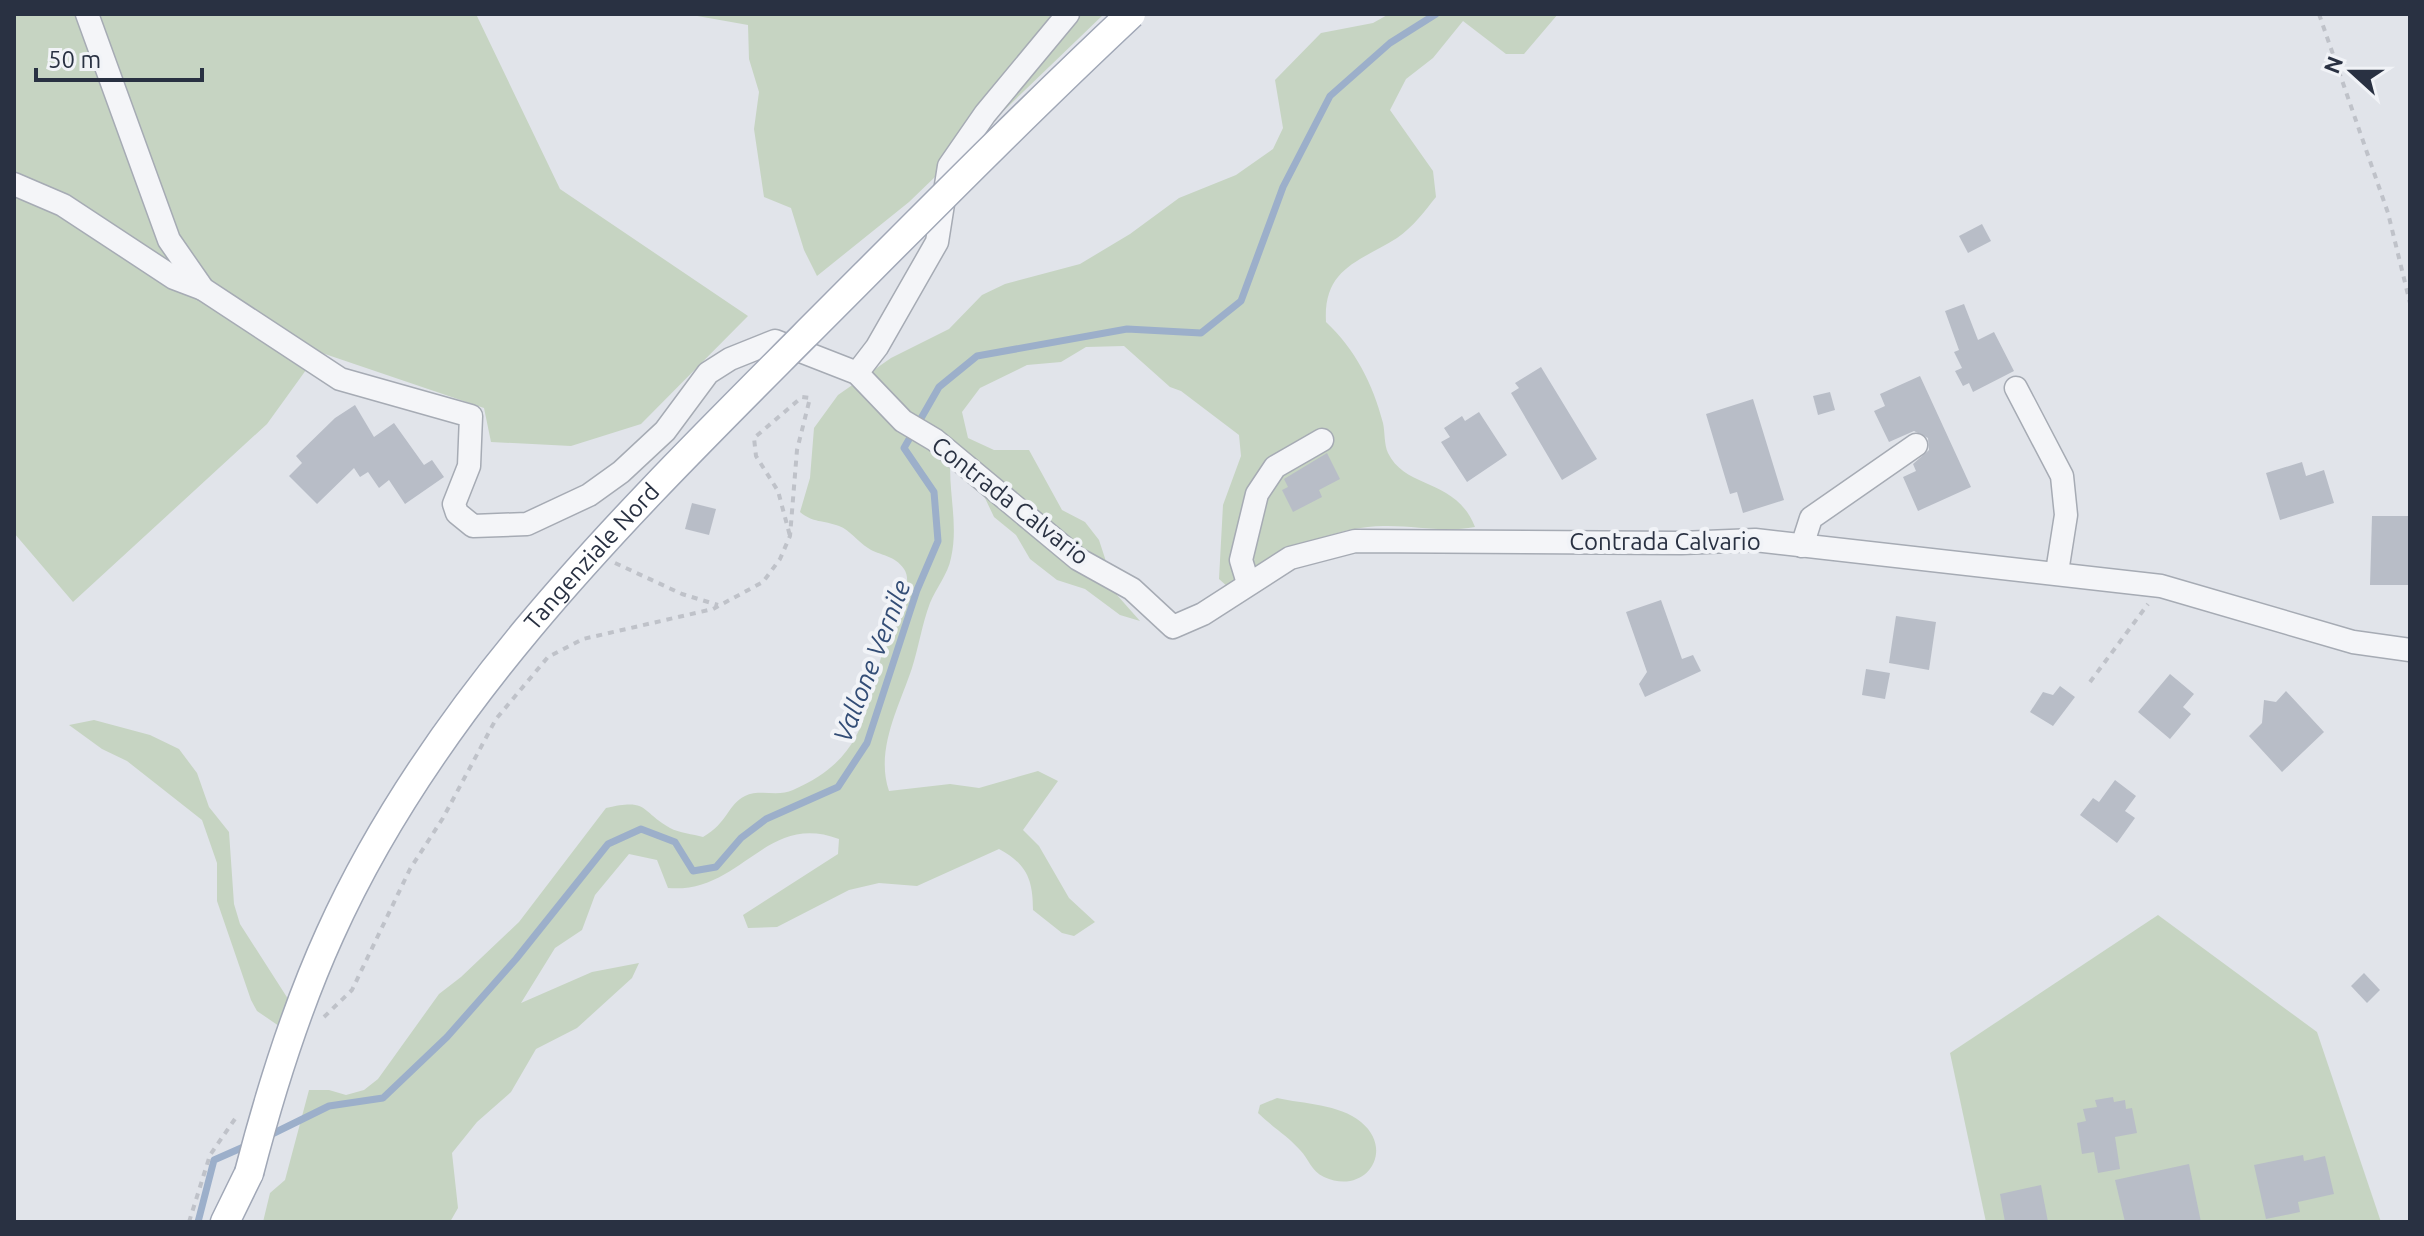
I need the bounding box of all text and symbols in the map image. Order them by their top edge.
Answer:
scale bar [36,32,202,82]
north arrow [2312,32,2392,112]
text: 50 m [48,46,101,73]
text: N [2318,53,2347,77]
street label: Contrada Calvario [927,431,1094,570]
street label: Tangenziale Nord [519,478,665,635]
street label: Contrada Calvario [1569,528,1761,555]
water label: Vallone Vernile [827,576,916,746]

